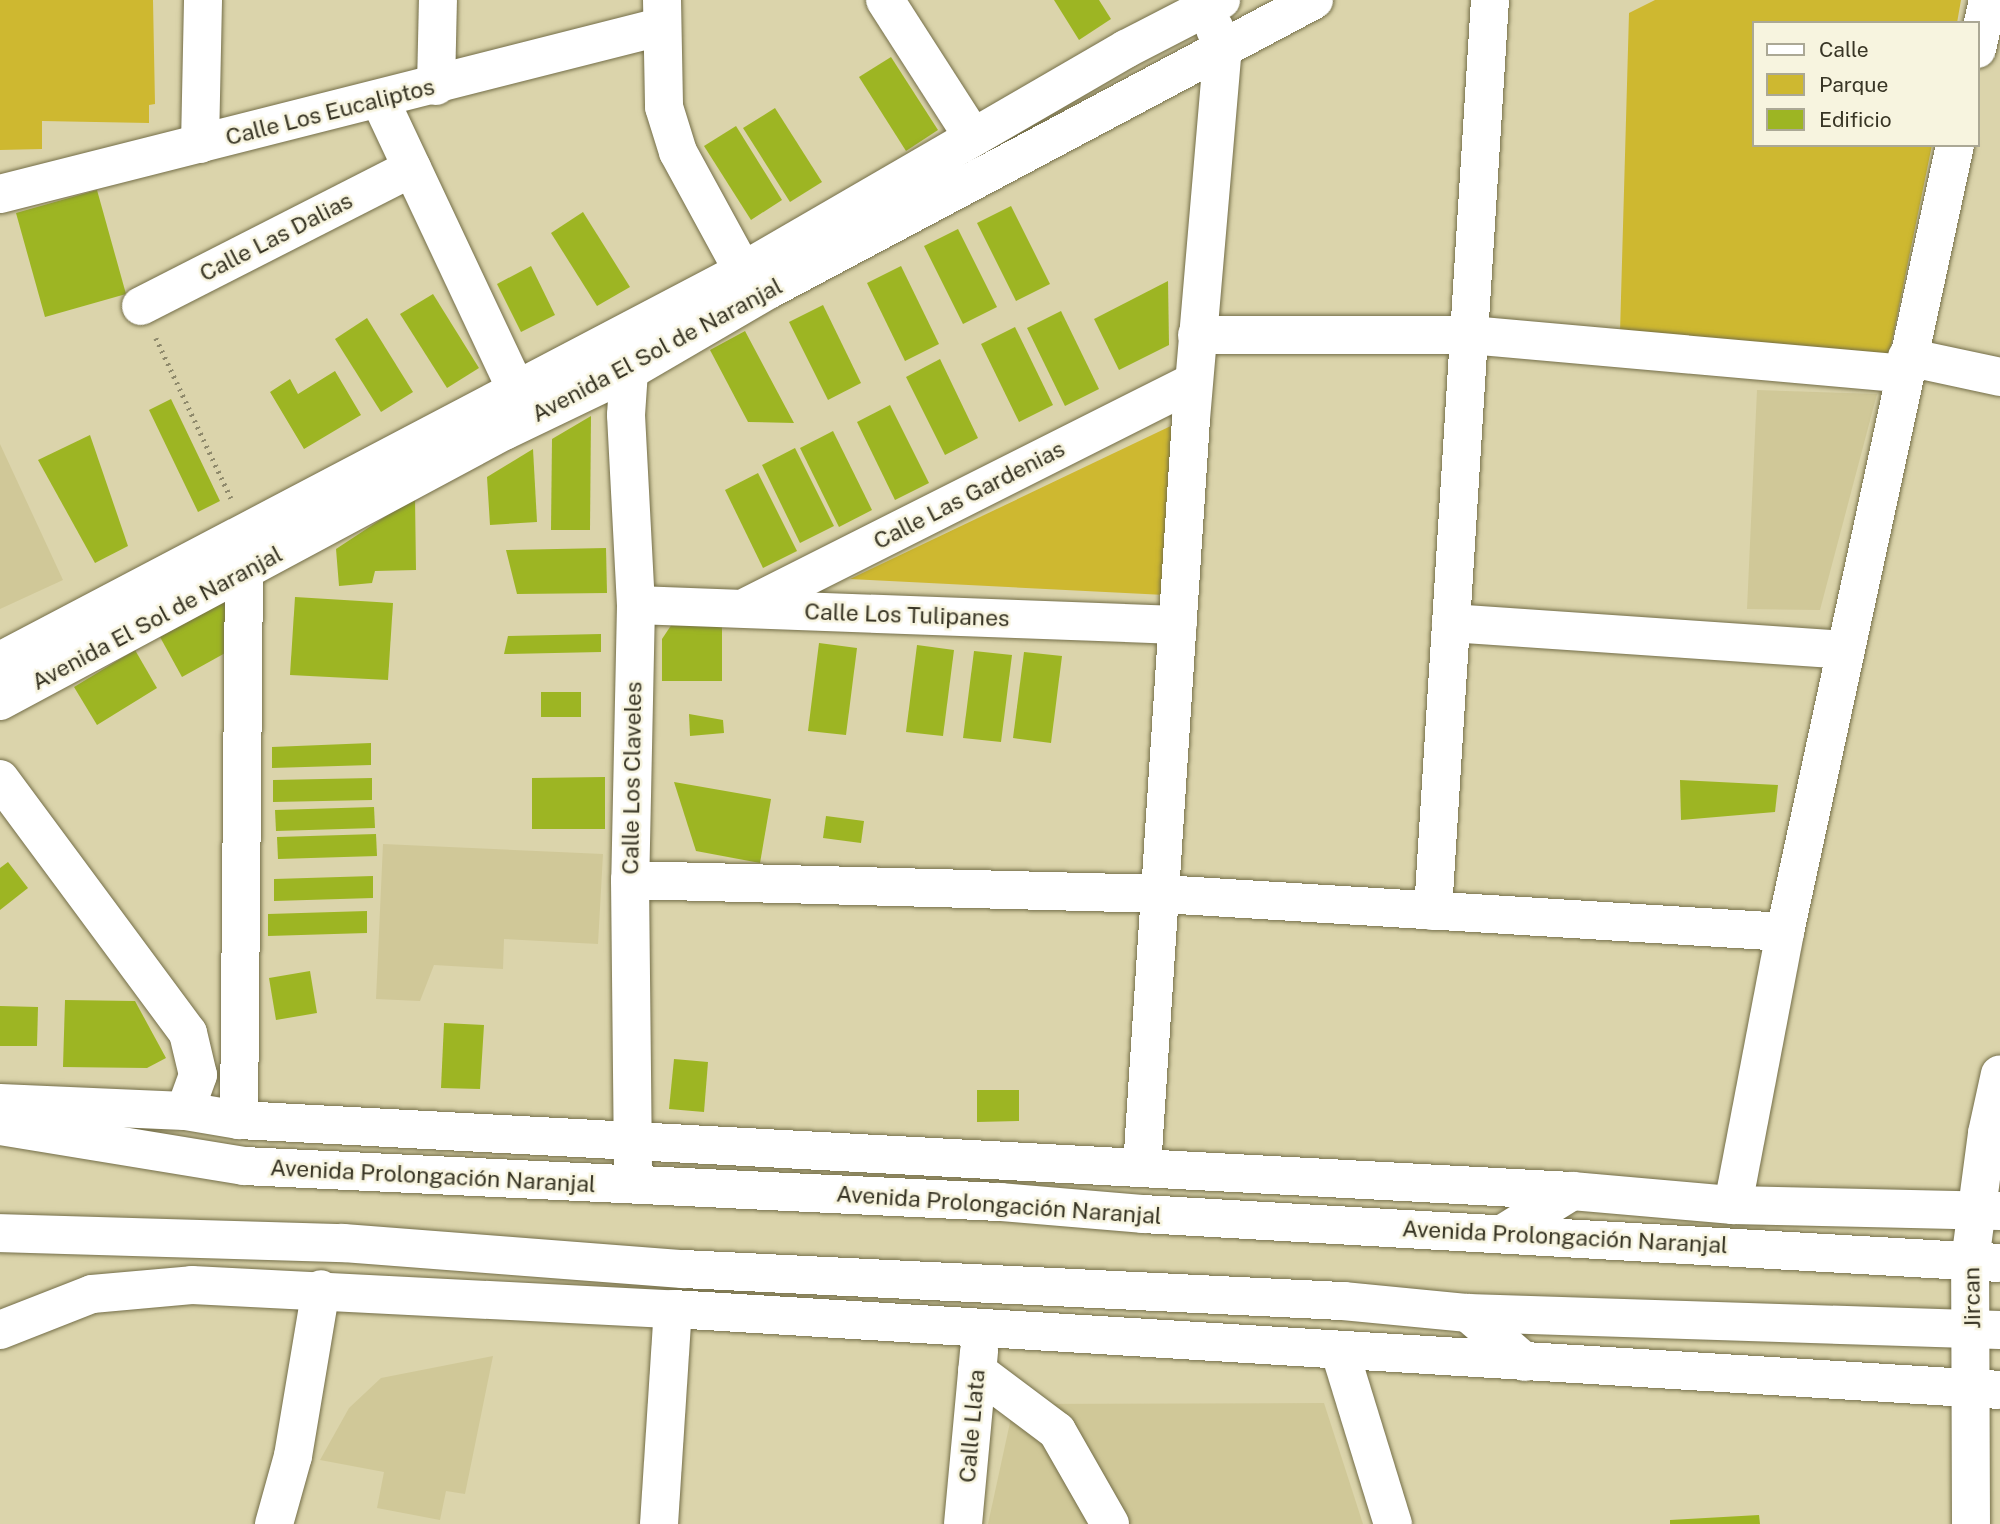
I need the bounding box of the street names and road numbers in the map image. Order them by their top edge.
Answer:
street label: Calle Los Eucaliptos [223,73,437,151]
street label: Calle Las Dalias [195,187,357,287]
street label: Avenida El Sol de Naranjal [527,272,787,428]
street label: Calle Las Gardenias [869,435,1069,555]
street label: Avenida El Sol de Naranjal [27,540,287,696]
street label: Calle Los Tulipanes [804,598,1010,632]
street label: Calle Los Claveles [617,681,647,875]
street label: Avenida Prolongación Naranjal [269,1154,597,1198]
street label: Avenida Prolongación Naranjal [835,1180,1163,1230]
street label: Avenida Prolongación Naranjal [1401,1215,1729,1259]
street label: Jircan [1958,1267,1986,1329]
street label: Calle Llata [953,1368,991,1484]

